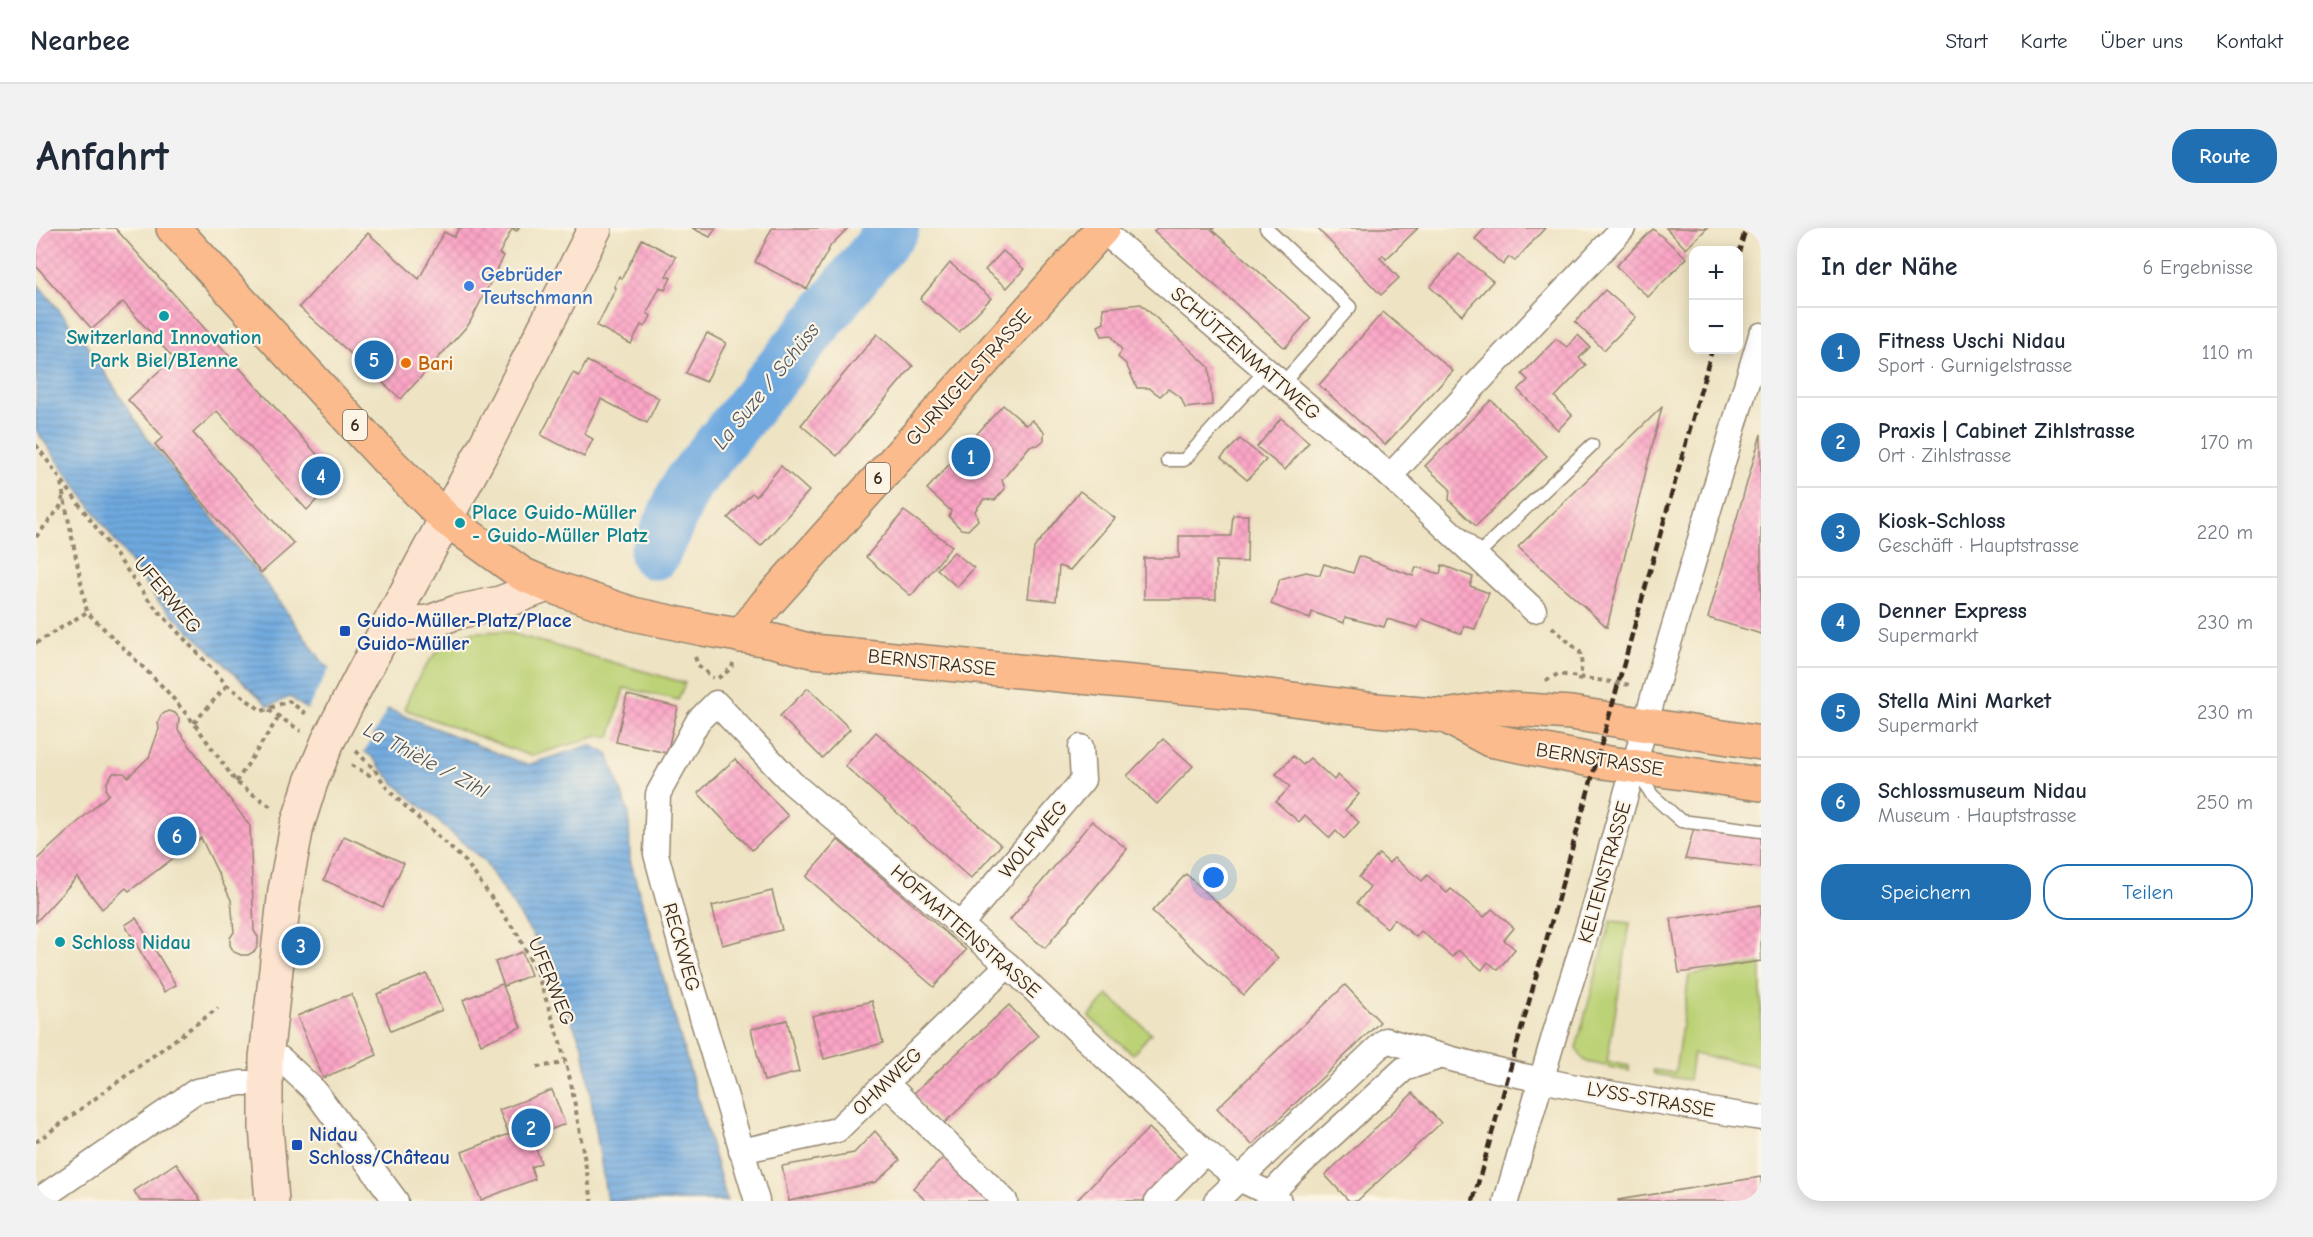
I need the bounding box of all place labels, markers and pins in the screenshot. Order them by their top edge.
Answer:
place label: Gebrüder Teutschmann [481,263,593,309]
marker: Gebrüder Teutschmann [462,279,476,293]
marker: Switzerland Innovation Park Biel/BIenne [157,309,171,323]
place label: Switzerland Innovation Park Biel/BIenne [66,326,262,372]
pin: 5 [354,338,394,382]
place label: Bari [418,352,453,375]
marker: Bari [399,356,413,370]
pin: 1 [952,434,990,480]
pin: 4 [302,454,340,498]
place label: Place Guido-Müller - Guido-Müller Platz [472,501,648,547]
marker: Place Guido-Müller - Guido-Müller Platz [453,516,467,530]
place label: Guido-Müller-Platz/Place Guido-Müller [357,609,572,655]
marker: Guido-Müller-Platz/Place Guido-Müller [338,624,352,638]
pin: 6 [158,814,196,858]
pin: 3 [282,924,320,968]
place label: Schloss Nidau [72,931,191,954]
marker: Schloss Nidau [53,935,67,949]
pin: 2 [512,1106,550,1150]
place label: Nidau Schloss/Château [309,1123,450,1169]
marker: Nidau Schloss/Château [290,1138,304,1152]

